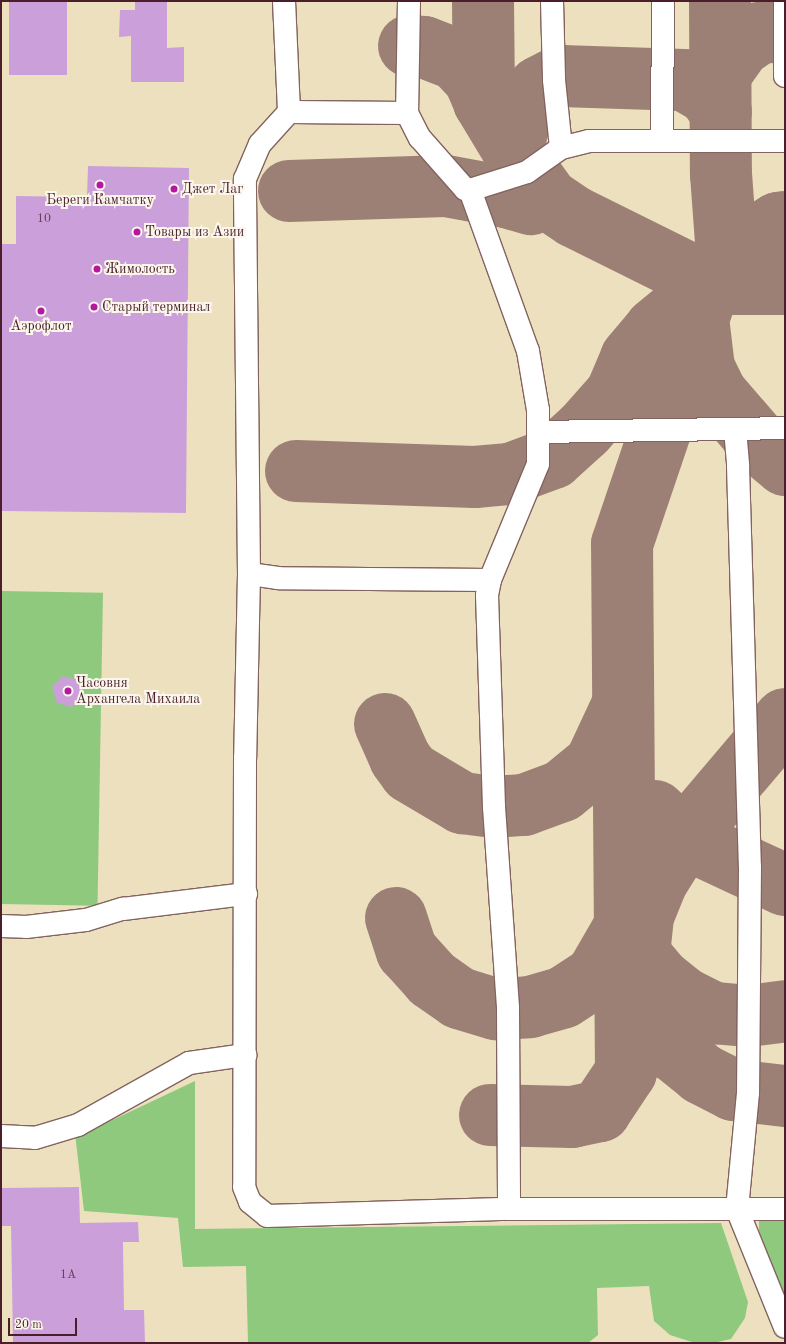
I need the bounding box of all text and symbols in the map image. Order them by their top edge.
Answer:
marker: Береги Камчатку [95,180,105,190]
place label: Джет Лаг [182,181,243,197]
marker: Джет Лаг [169,184,179,194]
place label: Береги Камчатку [46,192,154,208]
house number: 10 [37,213,51,227]
place label: Товары из Азии [145,224,244,240]
marker: Товары из Азии [132,227,142,237]
place label: Жимолость [105,261,175,277]
marker: Жимолость [92,264,102,274]
place label: Старый терминал [102,299,210,315]
marker: Старый терминал [89,302,99,312]
marker: Аэрофлот [36,306,46,316]
place label: Аэрофлот [10,318,72,334]
place label: Часовня Архангела Михаила [76,675,200,708]
marker: Часовня Архангела Михаила [63,686,73,696]
house number: 1А [60,1269,76,1283]
scale bar [10,1310,79,1336]
text: 20 m [15,1319,42,1331]

